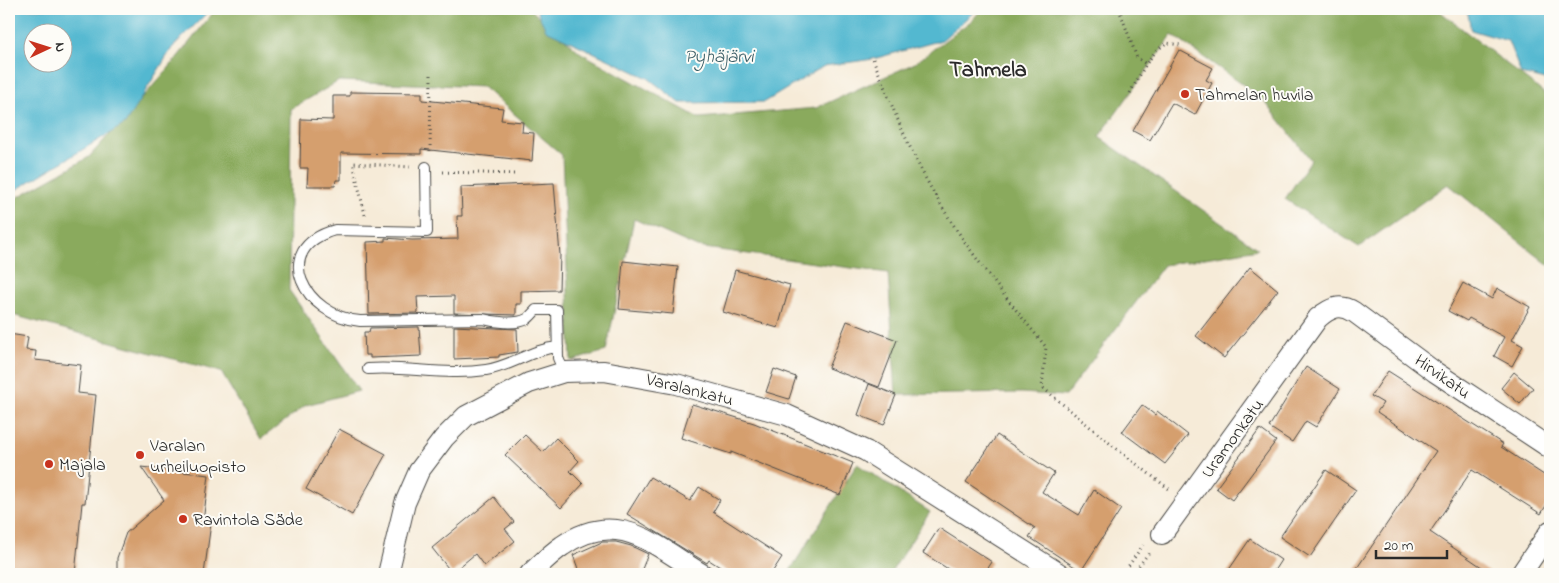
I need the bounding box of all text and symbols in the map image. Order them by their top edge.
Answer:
north arrow [22,22,72,72]
text: N [49,42,70,53]
water label: Pyhäjärvi [684,44,755,71]
district label: Tahmela [949,55,1027,87]
place label: Tahmelan huvila [1195,83,1313,109]
marker: Tahmelan huvila [1179,88,1191,100]
street label: Hirvikatu [1408,349,1475,406]
street label: Varalankatu [642,367,736,414]
street label: Uramonkatu [1196,394,1271,484]
place label: Varalan urheiluopisto [149,434,246,481]
marker: Varalan urheiluopisto [134,449,146,461]
place label: Majala [59,453,106,479]
marker: Majala [43,458,55,470]
place label: Ravintola Säde [193,508,304,534]
marker: Ravintola Säde [177,513,189,525]
scale bar [1376,528,1448,560]
text: 20 m [1384,535,1414,557]

